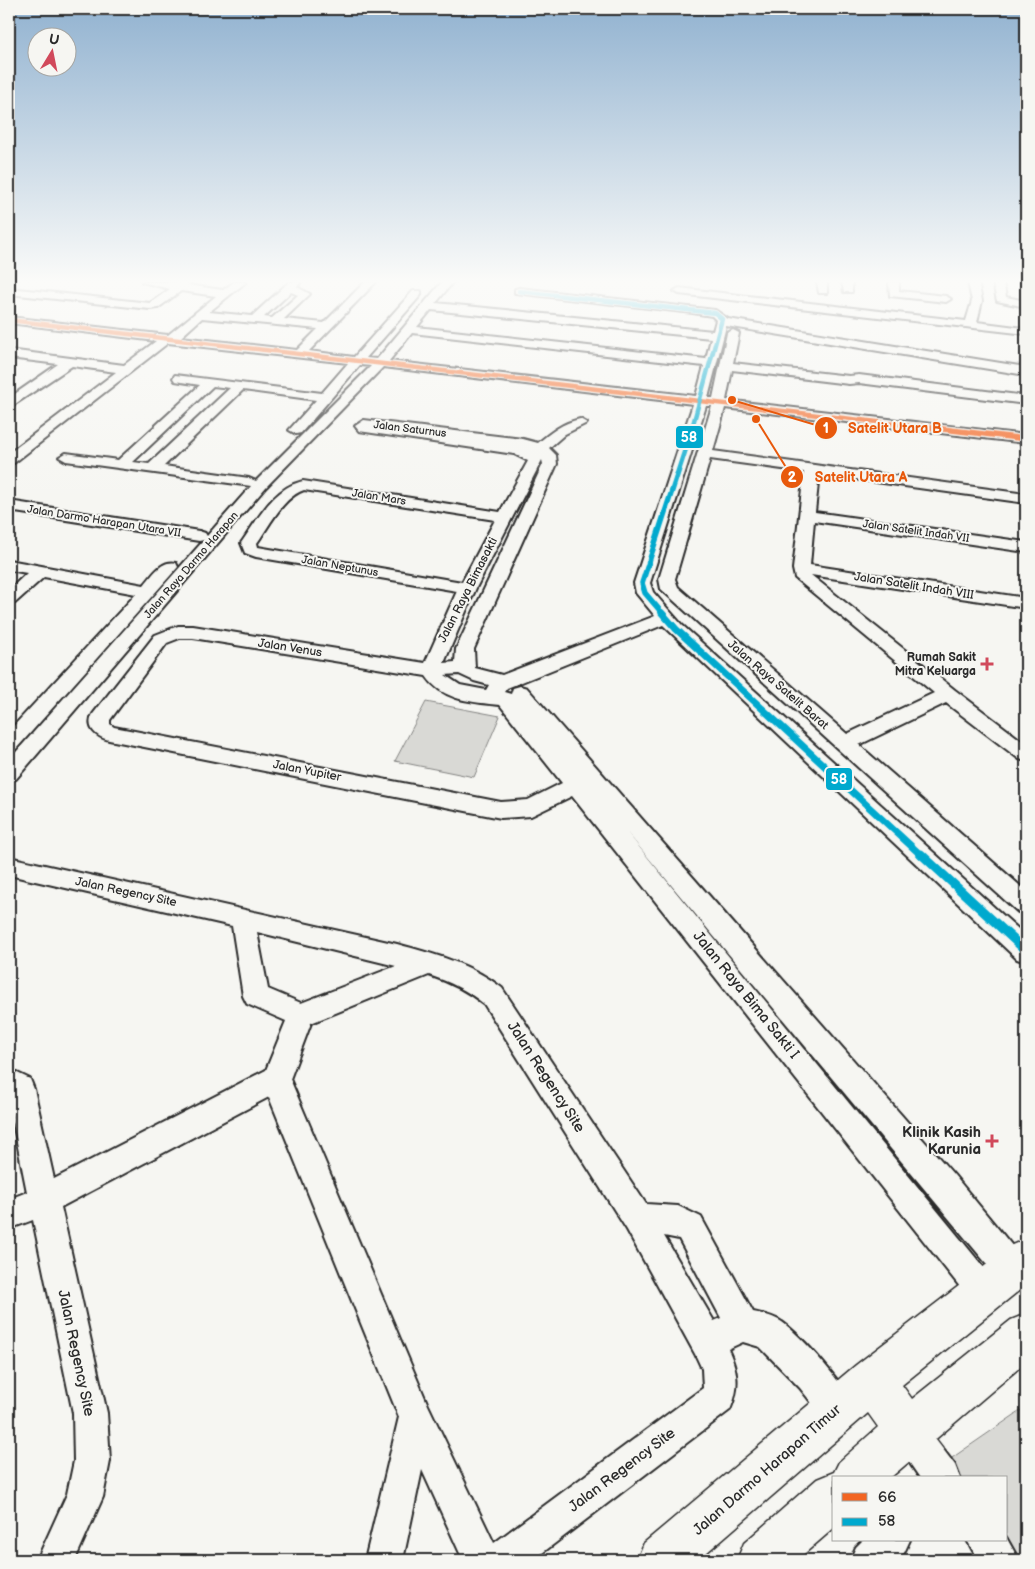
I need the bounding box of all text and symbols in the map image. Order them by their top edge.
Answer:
north arrow [28,28,78,78]
text: U [48,30,61,49]
callout: Satelit Utara B [814,413,952,442]
street label: Jalan Saturnus [373,418,448,440]
text: 1 [823,419,829,438]
text: Satelit Utara B [848,420,942,437]
line badge: 58 [675,425,704,449]
text: 58 [681,429,697,446]
callout: Satelit Utara A [780,462,917,491]
text: 2 [788,468,797,487]
text: Satelit Utara A [815,469,908,486]
street label: Jalan Mars [351,486,408,508]
street label: Jalan Darmo Harapan Utara VII [26,502,182,540]
street label: Jalan Raya Darmo Harapan [141,509,241,621]
street label: Jalan Satelit Indah VII [862,517,971,545]
street label: Jalan Raya Bimasakti [435,535,501,645]
street label: Jalan Neptunus [301,553,380,579]
street label: Jalan Satelit Indah VIII [853,569,975,603]
street label: Jalan Venus [257,636,323,660]
street label: Jalan Raya Satelit Barat [724,637,832,733]
place label: Rumah Sakit Mitra Keluarga [895,650,976,679]
marker: Rumah Sakit Mitra Keluarga [980,657,994,671]
street label: Jalan Yupiter [272,757,343,785]
line badge: 58 [825,767,853,791]
text: 58 [831,771,847,788]
street label: Jalan Regency Site [74,874,178,910]
street label: Jalan Raya Bima Sakti I [689,927,804,1063]
street label: Jalan Regency Site [503,1018,589,1136]
place label: Klinik Kasih Karunia [902,1123,981,1159]
marker: Klinik Kasih Karunia [985,1134,999,1148]
street label: Jalan Regency Site [53,1288,99,1418]
street label: Jalan Darmo Harapan Timur [689,1400,845,1540]
street label: Jalan Regency Site [565,1424,679,1516]
legend [832,1476,1008,1542]
text: 66 [878,1488,896,1507]
text: 58 [878,1512,896,1531]

